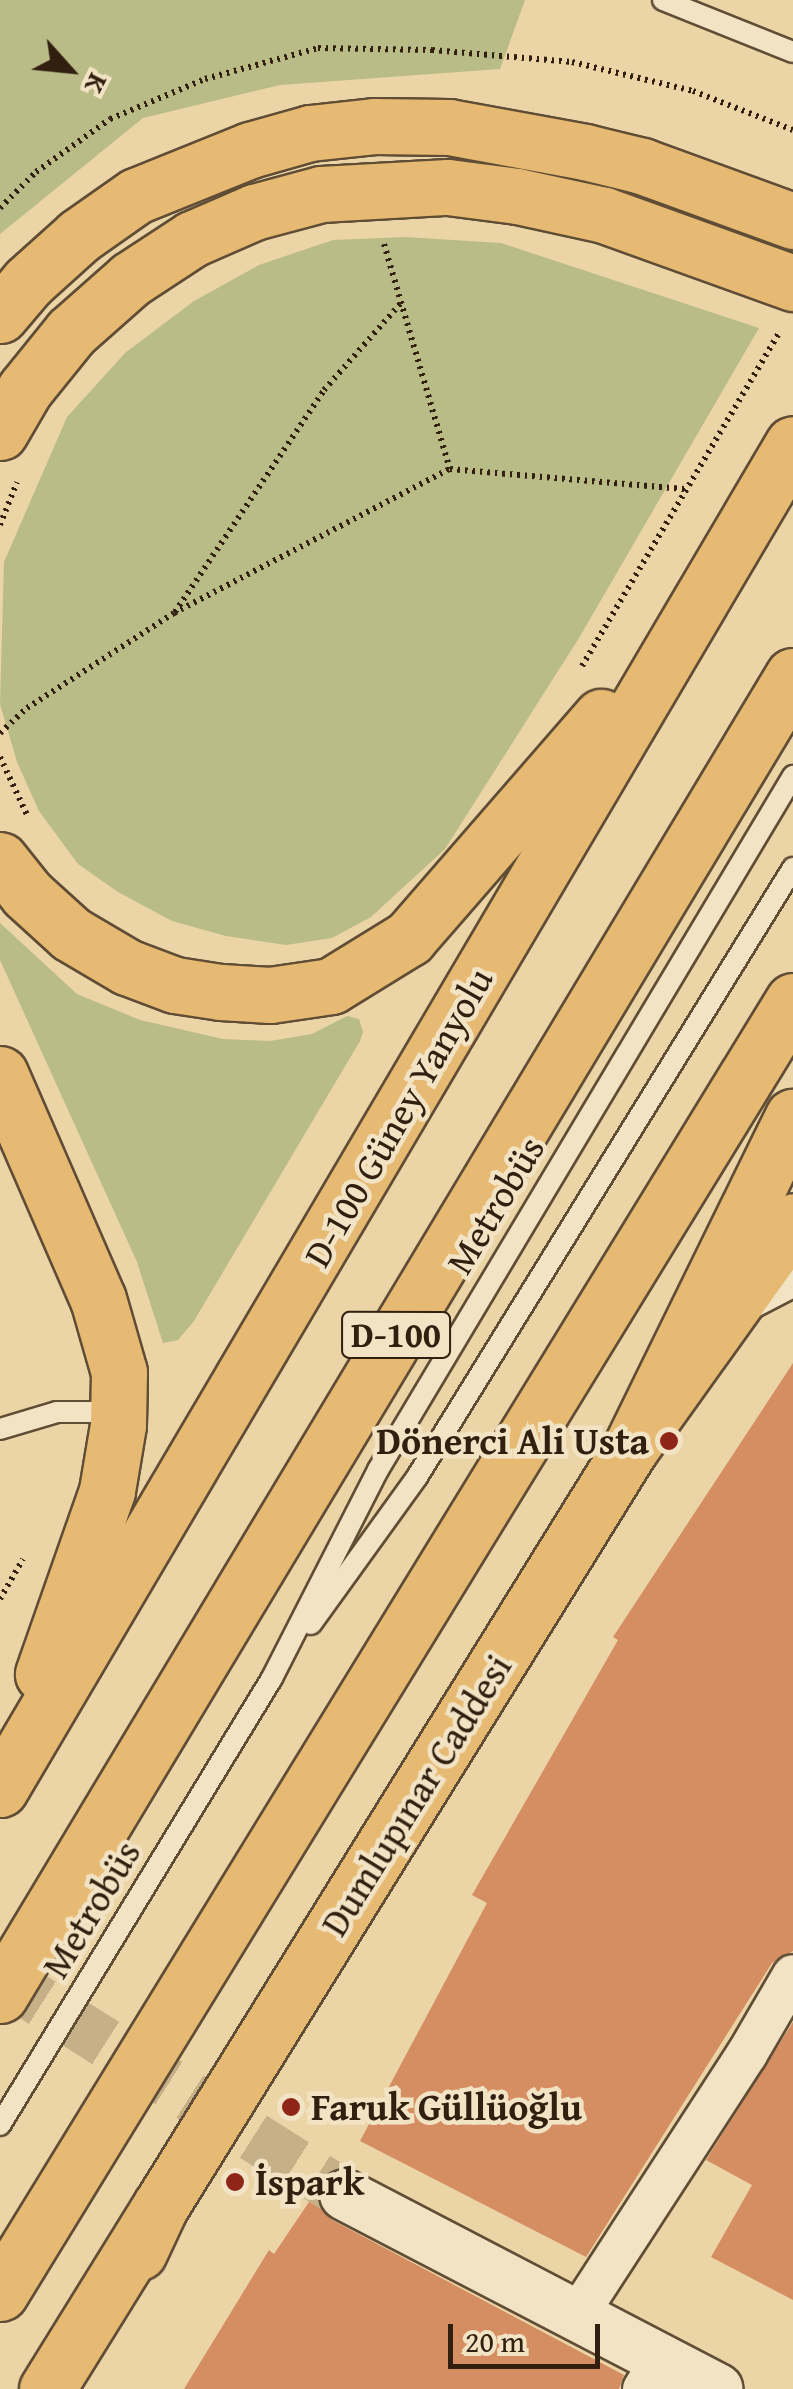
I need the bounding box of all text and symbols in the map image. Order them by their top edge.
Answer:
north arrow [20,20,120,120]
text: K [75,67,119,101]
street label: D-100 Güney Yanyolu [294,959,502,1275]
street label: Metrobüs [436,1128,554,1282]
road number: D-100 [341,1305,451,1365]
place label: Dönerci Ali Usta [376,1418,649,1464]
marker: Dönerci Ali Usta [658,1430,680,1452]
street label: Dumlupınar Caddesi [311,1646,521,1944]
street label: Metrobüs [32,1832,150,1986]
place label: Faruk Güllüoğlu [311,2084,582,2130]
marker: Faruk Güllüoğlu [280,2096,302,2118]
place label: İspark [255,2159,364,2205]
marker: İspark [224,2171,246,2193]
scale bar [453,2304,606,2366]
text: 20 m [465,2319,525,2363]

